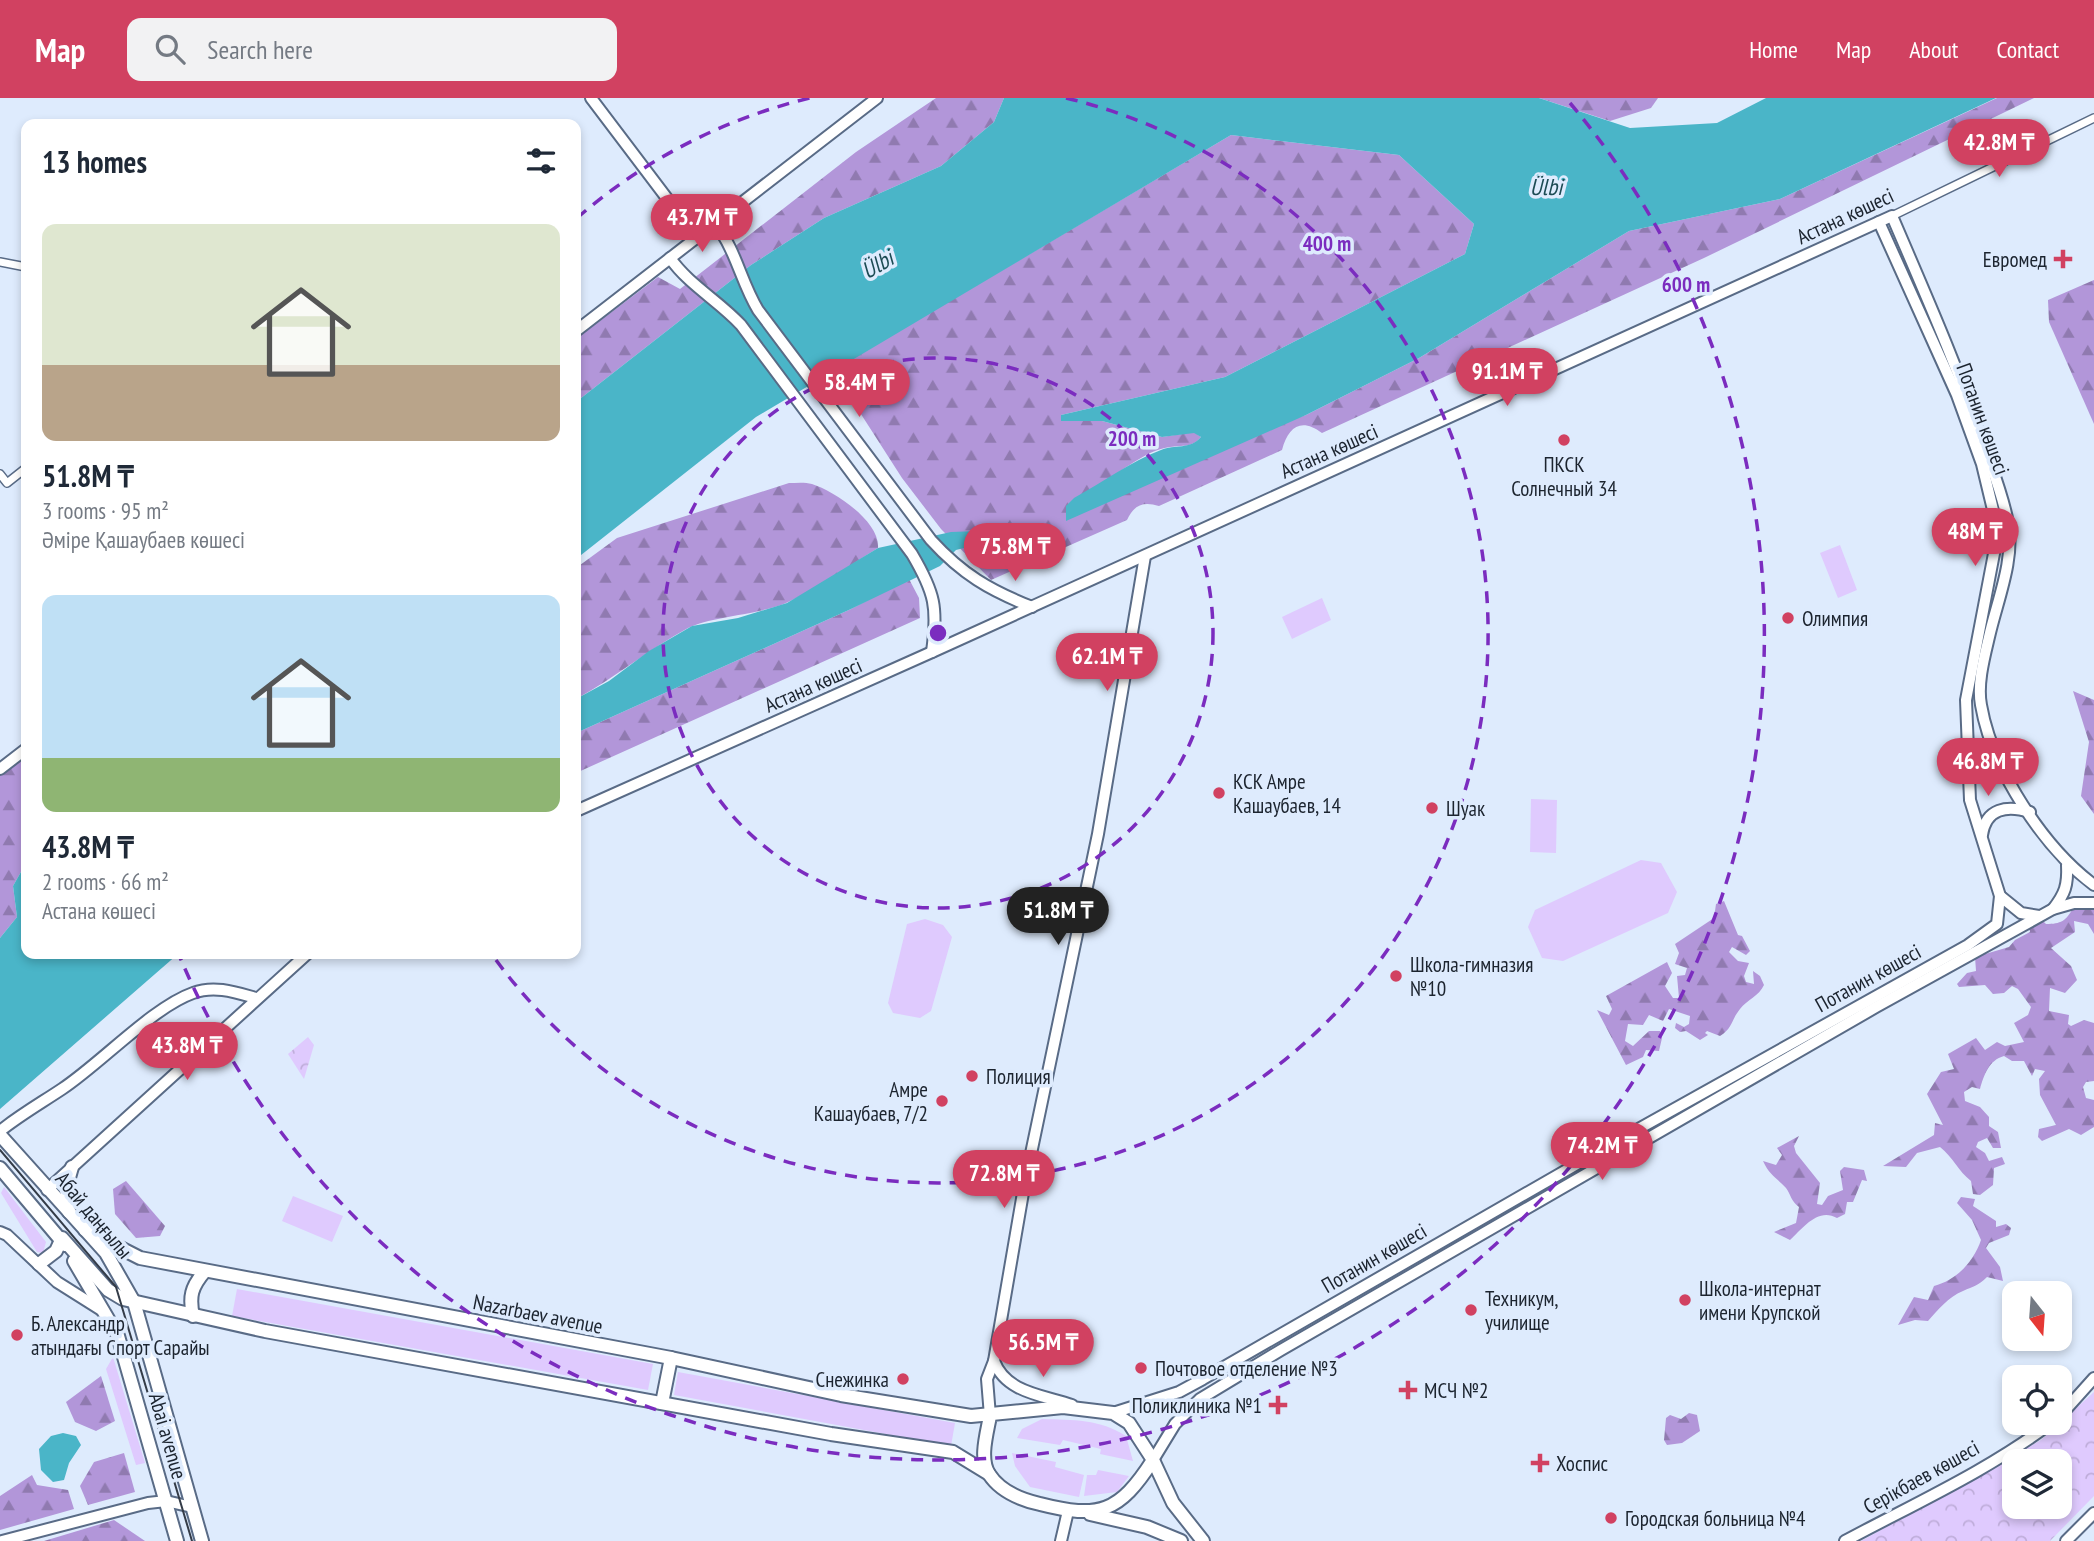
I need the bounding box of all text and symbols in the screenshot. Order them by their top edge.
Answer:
search box [127,18,617,81]
text: Map [35,28,85,71]
icon: search [151,30,189,68]
text: Search here [207,33,313,66]
text: Home [1749,34,1798,65]
text: Map [1836,34,1871,65]
text: About [1909,34,1958,65]
text: Contact [1996,34,2059,65]
pin: 42.8M ₸ [1934,120,2064,179]
text: 42.8M ₸ [1964,127,2034,156]
text: 13 homes [42,142,147,181]
icon: filters [522,142,560,180]
water label: Ülbi [1530,172,1565,201]
street label: Астана көшесі [1792,182,1898,250]
pin: 43.7M ₸ [637,194,767,254]
text: 43.7M ₸ [667,202,737,231]
text: 400 m [1303,230,1351,257]
water label: Ülbi [856,242,901,285]
place label: Евромед [1983,246,2047,273]
marker: Евромед [2053,249,2073,269]
icon: home [238,269,364,395]
text: 600 m [1662,271,1710,298]
pin: 91.1M ₸ [1442,348,1572,408]
text: 91.1M ₸ [1472,356,1542,385]
street label: Потанин көшесі [1950,359,2016,479]
pin: 58.4M ₸ [794,360,924,419]
text: 58.4M ₸ [824,367,894,396]
street label: Астана көшесі [1276,417,1382,485]
text: 200 m [1108,425,1156,452]
marker: ПКСК Солнечный 34 [1556,432,1572,448]
place label: ПКСК Солнечный 34 [1511,451,1617,502]
text: 51.8M ₸ [42,456,134,495]
text: 3 rooms · 95 m² [42,496,169,525]
pin: 48M ₸ [1926,508,2024,568]
text: 48M ₸ [1948,516,2002,545]
pin: 75.8M ₸ [950,524,1080,583]
text: Әміре Қашаубаев көшесі [42,525,245,554]
text: 75.8M ₸ [980,531,1050,560]
place label: Олимпия [1802,605,1868,632]
marker: Олимпия [1780,610,1796,626]
centre of rings [926,621,950,645]
pin: 62.1M ₸ [1042,634,1172,693]
icon: home [238,640,364,766]
text: 62.1M ₸ [1072,641,1142,670]
street label: Астана көшесі [760,651,866,719]
pin: 46.8M ₸ [1923,738,2053,798]
text: 46.8M ₸ [1953,746,2023,775]
place label: КСК Амре Кашаубаев, 14 [1233,768,1342,819]
marker: КСК Амре Кашаубаев, 14 [1211,785,1227,801]
place label: Шуак [1446,795,1485,822]
marker: Шуак [1424,800,1440,816]
text: 43.8M ₸ [42,827,134,866]
text: 2 rooms · 66 m² [42,867,169,896]
pin: 51.8M ₸ [993,888,1123,947]
text: 51.8M ₸ [1023,895,1093,924]
text: Астана көшесі [42,896,156,925]
street label: Потанин көшесі [1810,938,1926,1018]
place label: Школа-гимназия №10 [1410,951,1533,1002]
marker: Школа-гимназия №10 [1388,968,1404,984]
pin: 43.8M ₸ [122,1023,252,1082]
text: 43.8M ₸ [152,1030,222,1059]
place label: Полиция [986,1063,1051,1090]
marker: Полиция [964,1068,980,1084]
place label: Амре Кашаубаев, 7/2 [814,1076,928,1127]
marker: Амре Кашаубаев, 7/2 [934,1093,950,1109]
pin: 74.2M ₸ [1537,1122,1667,1182]
text: 74.2M ₸ [1567,1130,1637,1159]
pin: 72.8M ₸ [939,1150,1069,1210]
text: 72.8M ₸ [969,1158,1039,1187]
street label: Абай даңғылы [50,1166,138,1264]
street label: Потанин көшесі [1317,1217,1431,1299]
place label: Школа-интернат имени Крупской [1699,1275,1821,1326]
north arrow [2002,1281,2072,1351]
map controls [2002,1281,2072,1519]
place label: Техникум, училище [1485,1285,1559,1336]
street label: Nazarbaev avenue [471,1288,605,1340]
marker: Школа-интернат имени Крупской [1677,1292,1693,1308]
marker: Техникум, училище [1463,1302,1479,1318]
place label: Б. Александр атындағы Спорт Сарайы [31,1310,210,1361]
pin: 56.5M ₸ [978,1320,1108,1379]
marker: Б. Александр атындағы Спорт Сарайы [9,1327,25,1343]
text: 56.5M ₸ [1008,1327,1078,1356]
place label: Почтовое отделение №3 [1155,1355,1338,1382]
marker: Почтовое отделение №3 [1133,1360,1149,1376]
button: locate [2002,1365,2072,1435]
place label: Снежинка [816,1366,889,1393]
marker: Снежинка [895,1371,911,1387]
place label: МСЧ №2 [1424,1377,1488,1404]
marker: МСЧ №2 [1398,1380,1418,1400]
street label: Abai avenue [143,1390,193,1482]
place label: Поликлиника №1 [1132,1392,1262,1419]
marker: Поликлиника №1 [1268,1395,1288,1415]
street label: Серікбаев көшесі [1858,1434,1984,1520]
button: layers [2002,1449,2072,1519]
place label: Хоспис [1556,1450,1609,1477]
marker: Хоспис [1530,1453,1550,1473]
place label: Городская больница №4 [1625,1505,1806,1532]
marker: Городская больница №4 [1603,1510,1619,1526]

